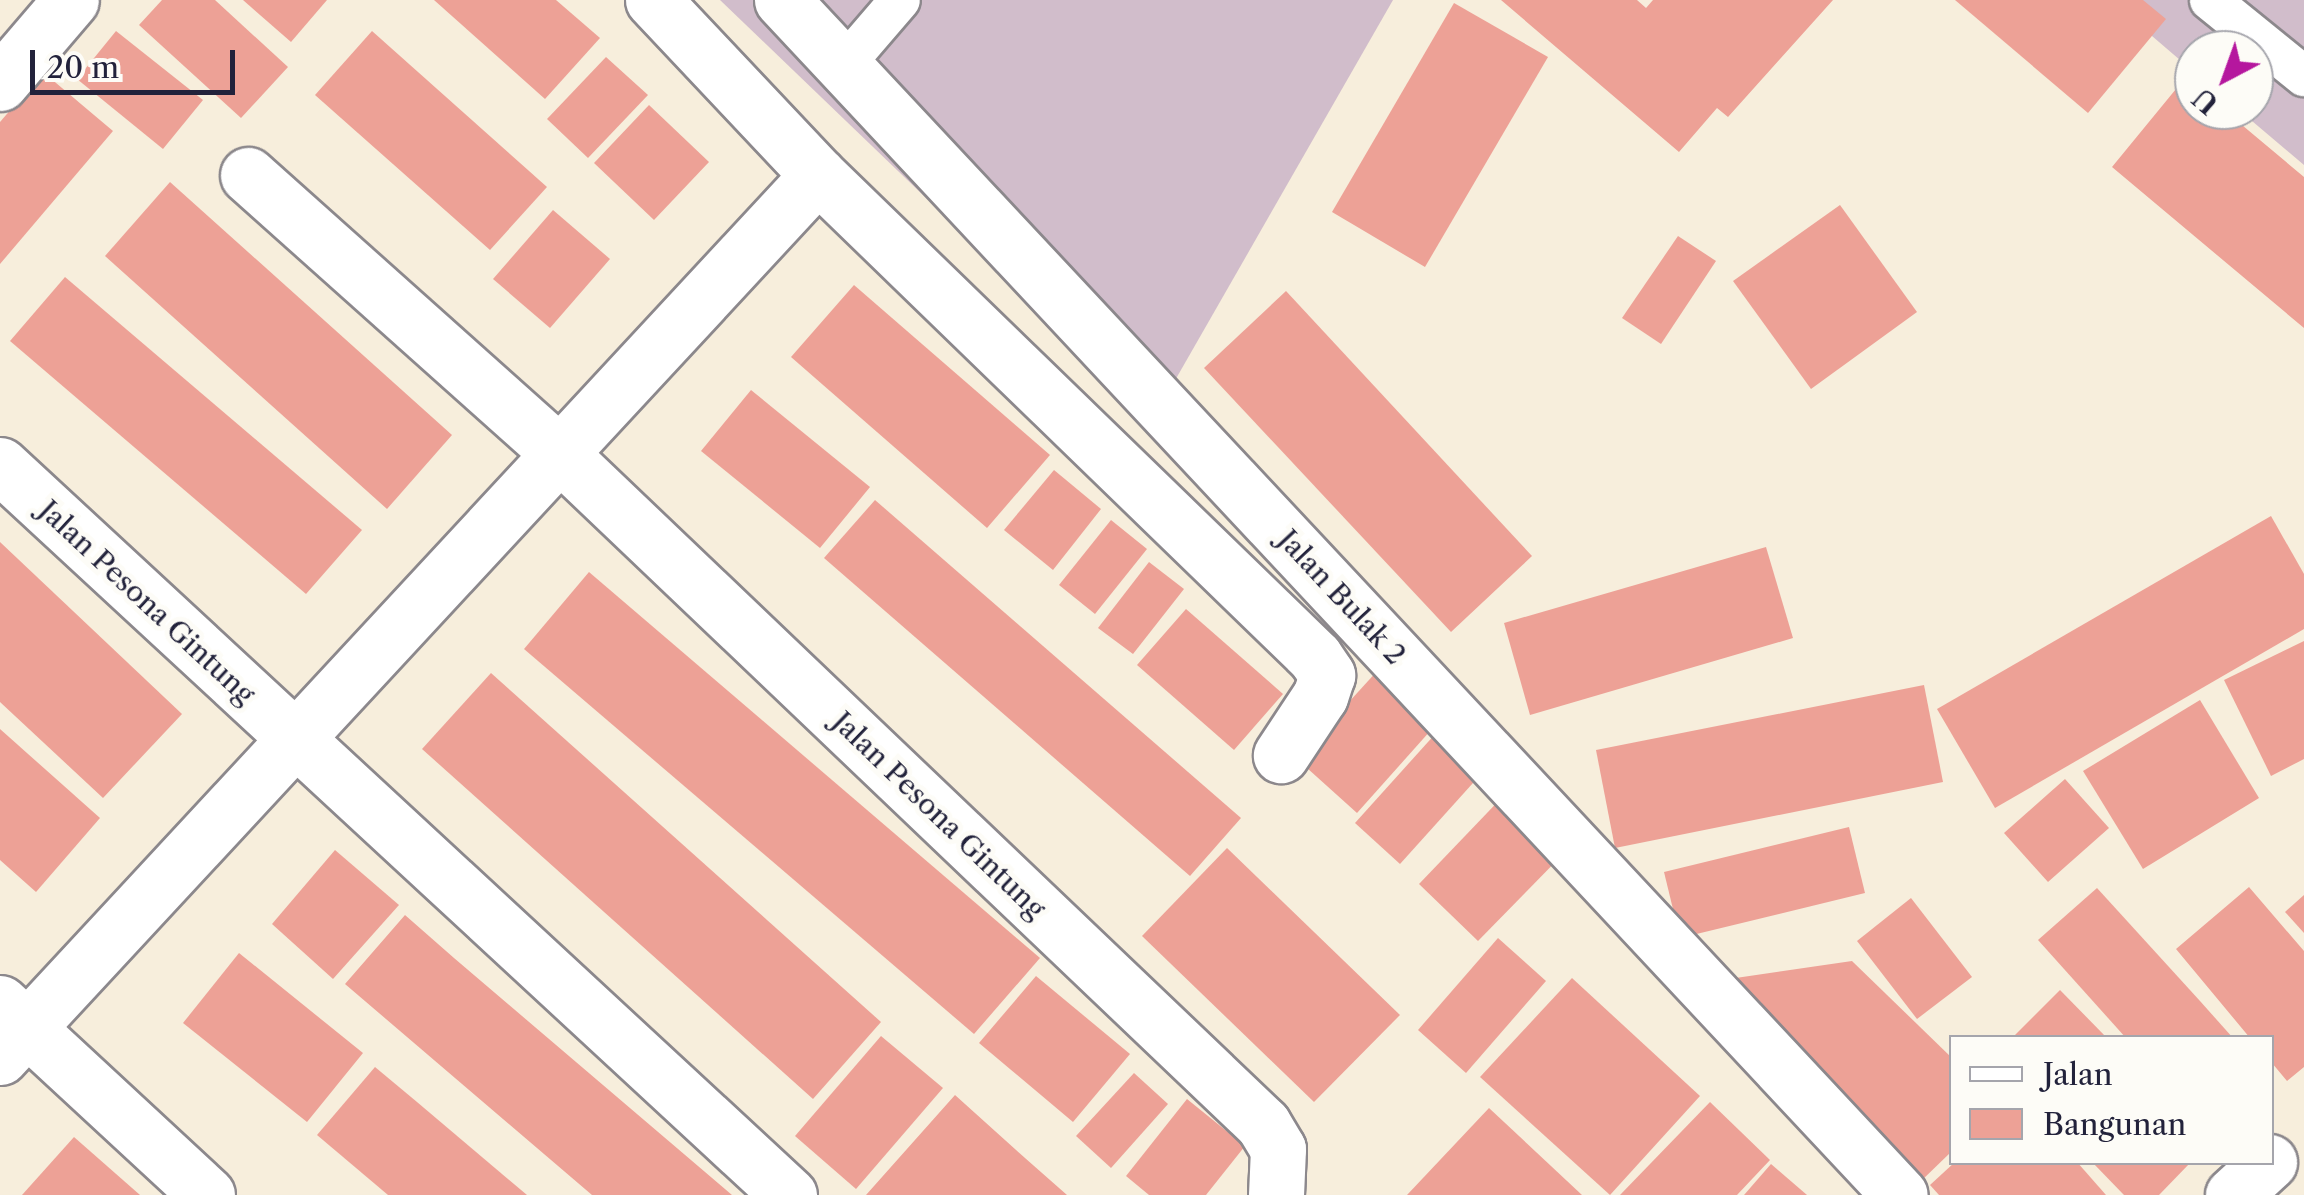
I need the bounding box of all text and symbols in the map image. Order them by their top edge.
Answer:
scale bar [35,30,240,92]
north arrow [2174,30,2274,130]
text: 20 m [47,49,119,86]
text: U [2186,81,2225,121]
street label: Jalan Pesona Gintung [32,493,262,711]
street label: Jalan Bulak 2 [1271,523,1413,671]
street label: Jalan Pesona Gintung [826,705,1052,925]
legend [1949,1035,2274,1165]
text: Jalan [2043,1056,2113,1093]
text: Bangunan [2043,1106,2186,1143]

